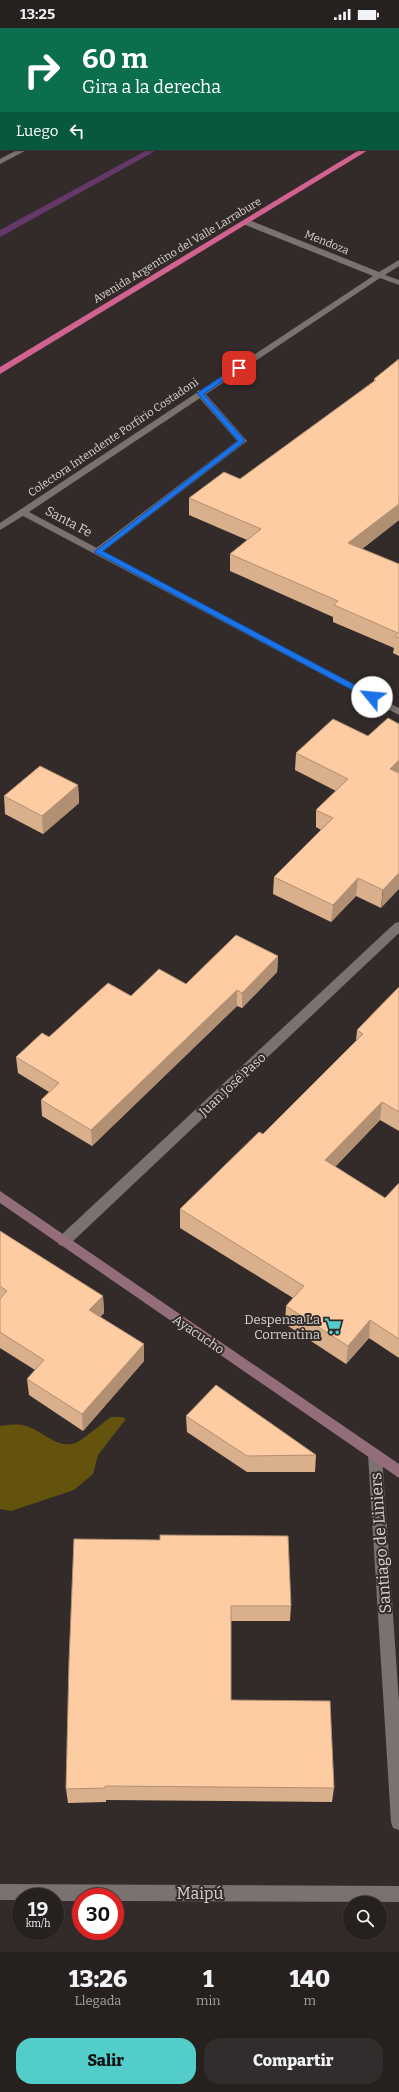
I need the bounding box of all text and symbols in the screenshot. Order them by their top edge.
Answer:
text: 13:25 [20,5,55,23]
text: 60 m [82,42,148,75]
icon: right [16,44,68,96]
text: Gira a la derecha [82,76,221,98]
icon: left [66,120,88,142]
text: Luego [16,122,58,140]
street label: Avenida Argentino del Valle Larrabure [91,195,264,306]
street label: Mendoza [303,228,351,257]
pin [222,351,256,385]
icon: arrive [228,357,250,379]
street label: Colectora Intendente Porfirio Costadoni [26,375,201,499]
street label: Santa Fe [43,503,95,540]
position arrow [351,676,393,718]
street label: Juan José Paso [195,1050,269,1120]
street label: Ayacucho [170,1312,227,1357]
place label: Despensa La Correntina [244,1312,320,1342]
supermarket icon: Despensa La Correntina [323,1316,343,1336]
street label: Santiago de Liniers [366,1472,395,1614]
street label: Maipú [177,1884,224,1903]
speed limit sign: 30 [72,1888,124,1940]
map controls [343,1896,387,1940]
button: search [343,1896,387,1940]
text: 19 [28,1897,48,1921]
text: km/h [26,1918,50,1930]
text: 13:26 [69,1965,127,1993]
text: 1 [203,1965,214,1993]
text: 140 [289,1965,330,1993]
text: Llegada [75,1993,121,2008]
text: min [196,1993,221,2008]
text: m [304,1993,316,2008]
button: Salir [16,2038,196,2084]
button: Compartir [204,2038,383,2084]

